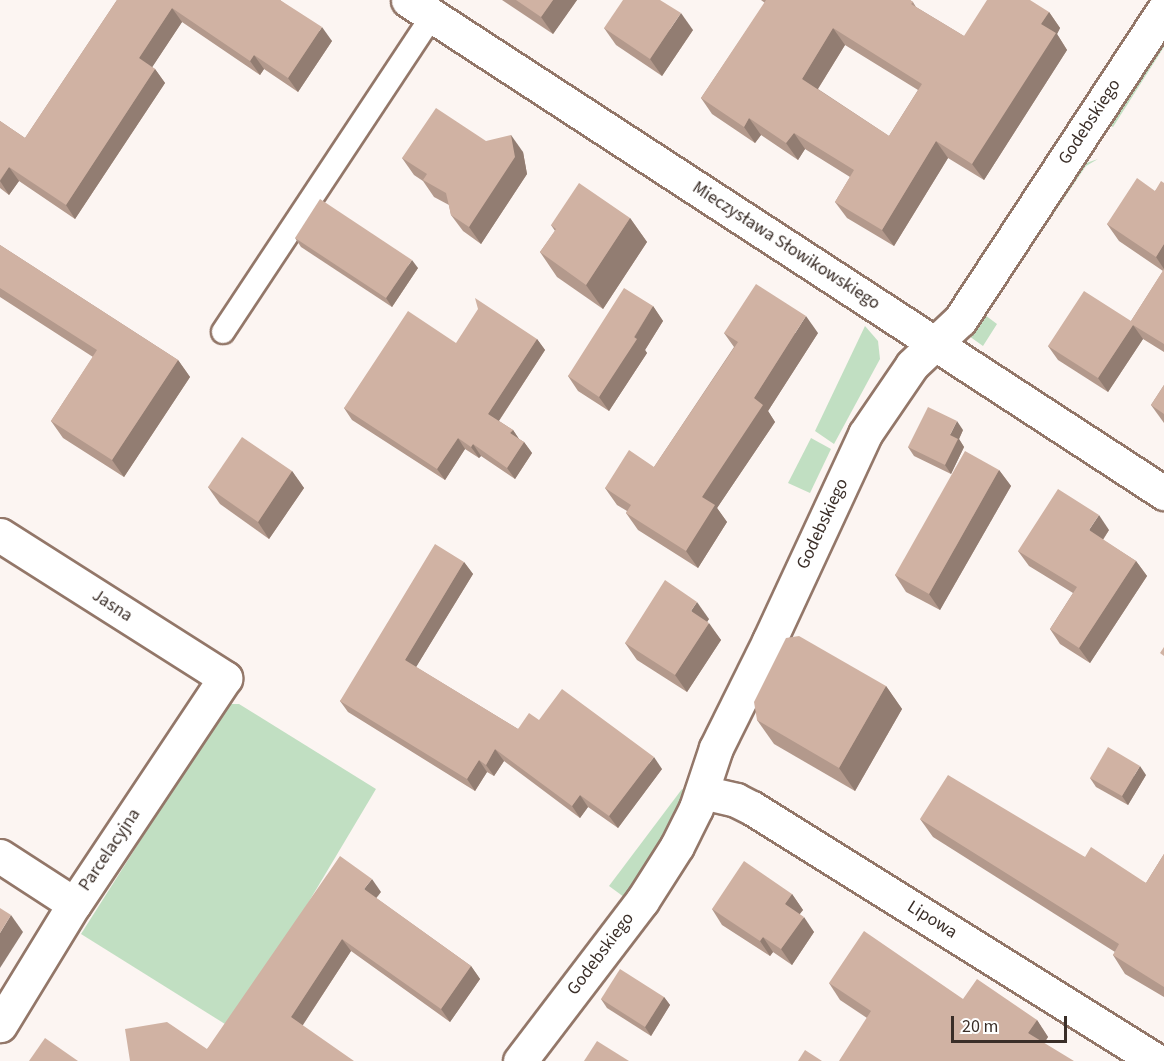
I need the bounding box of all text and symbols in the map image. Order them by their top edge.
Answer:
street label: Godebskiego [1054,75,1126,169]
street label: Mieczysława Słowikowskiego [688,177,884,315]
street label: Godebskiego [793,475,853,573]
street label: Jasna [88,585,136,627]
street label: Parcelacyjna [75,805,145,895]
street label: Lipowa [903,896,961,944]
street label: Godebskiego [563,908,639,1000]
scale bar [954,1004,1070,1042]
text: 20 m [962,1014,998,1039]

